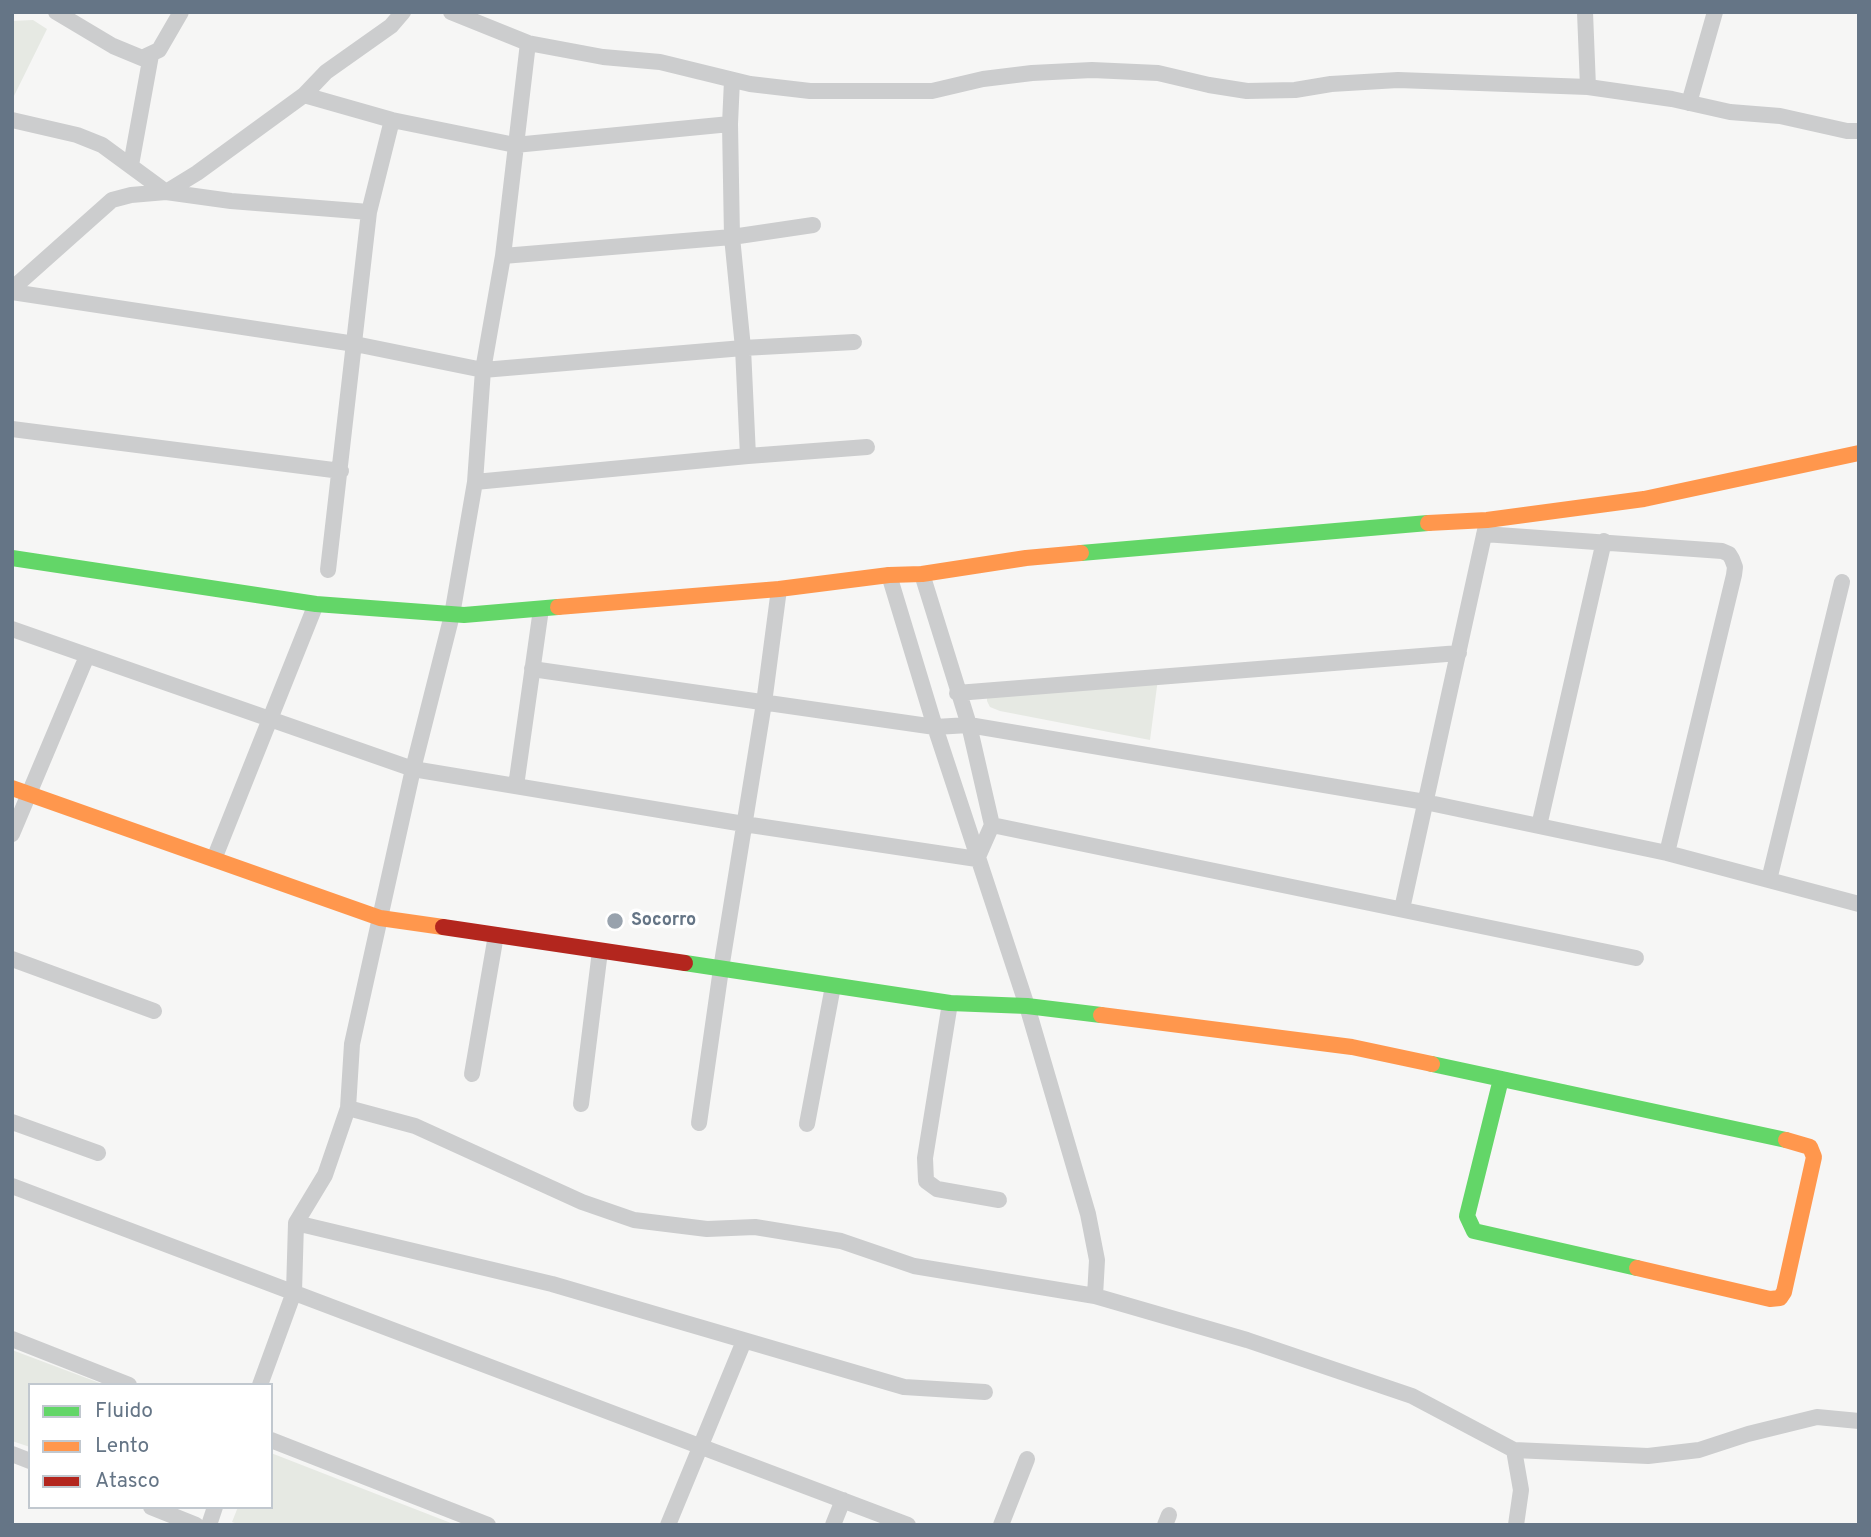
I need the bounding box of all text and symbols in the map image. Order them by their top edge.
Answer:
place label: Socorro [631,910,696,932]
marker: Socorro [605,911,625,931]
legend [28,1383,273,1509]
text: Fluido [95,1398,153,1425]
text: Lento [95,1433,149,1460]
text: Atasco [95,1468,160,1495]

